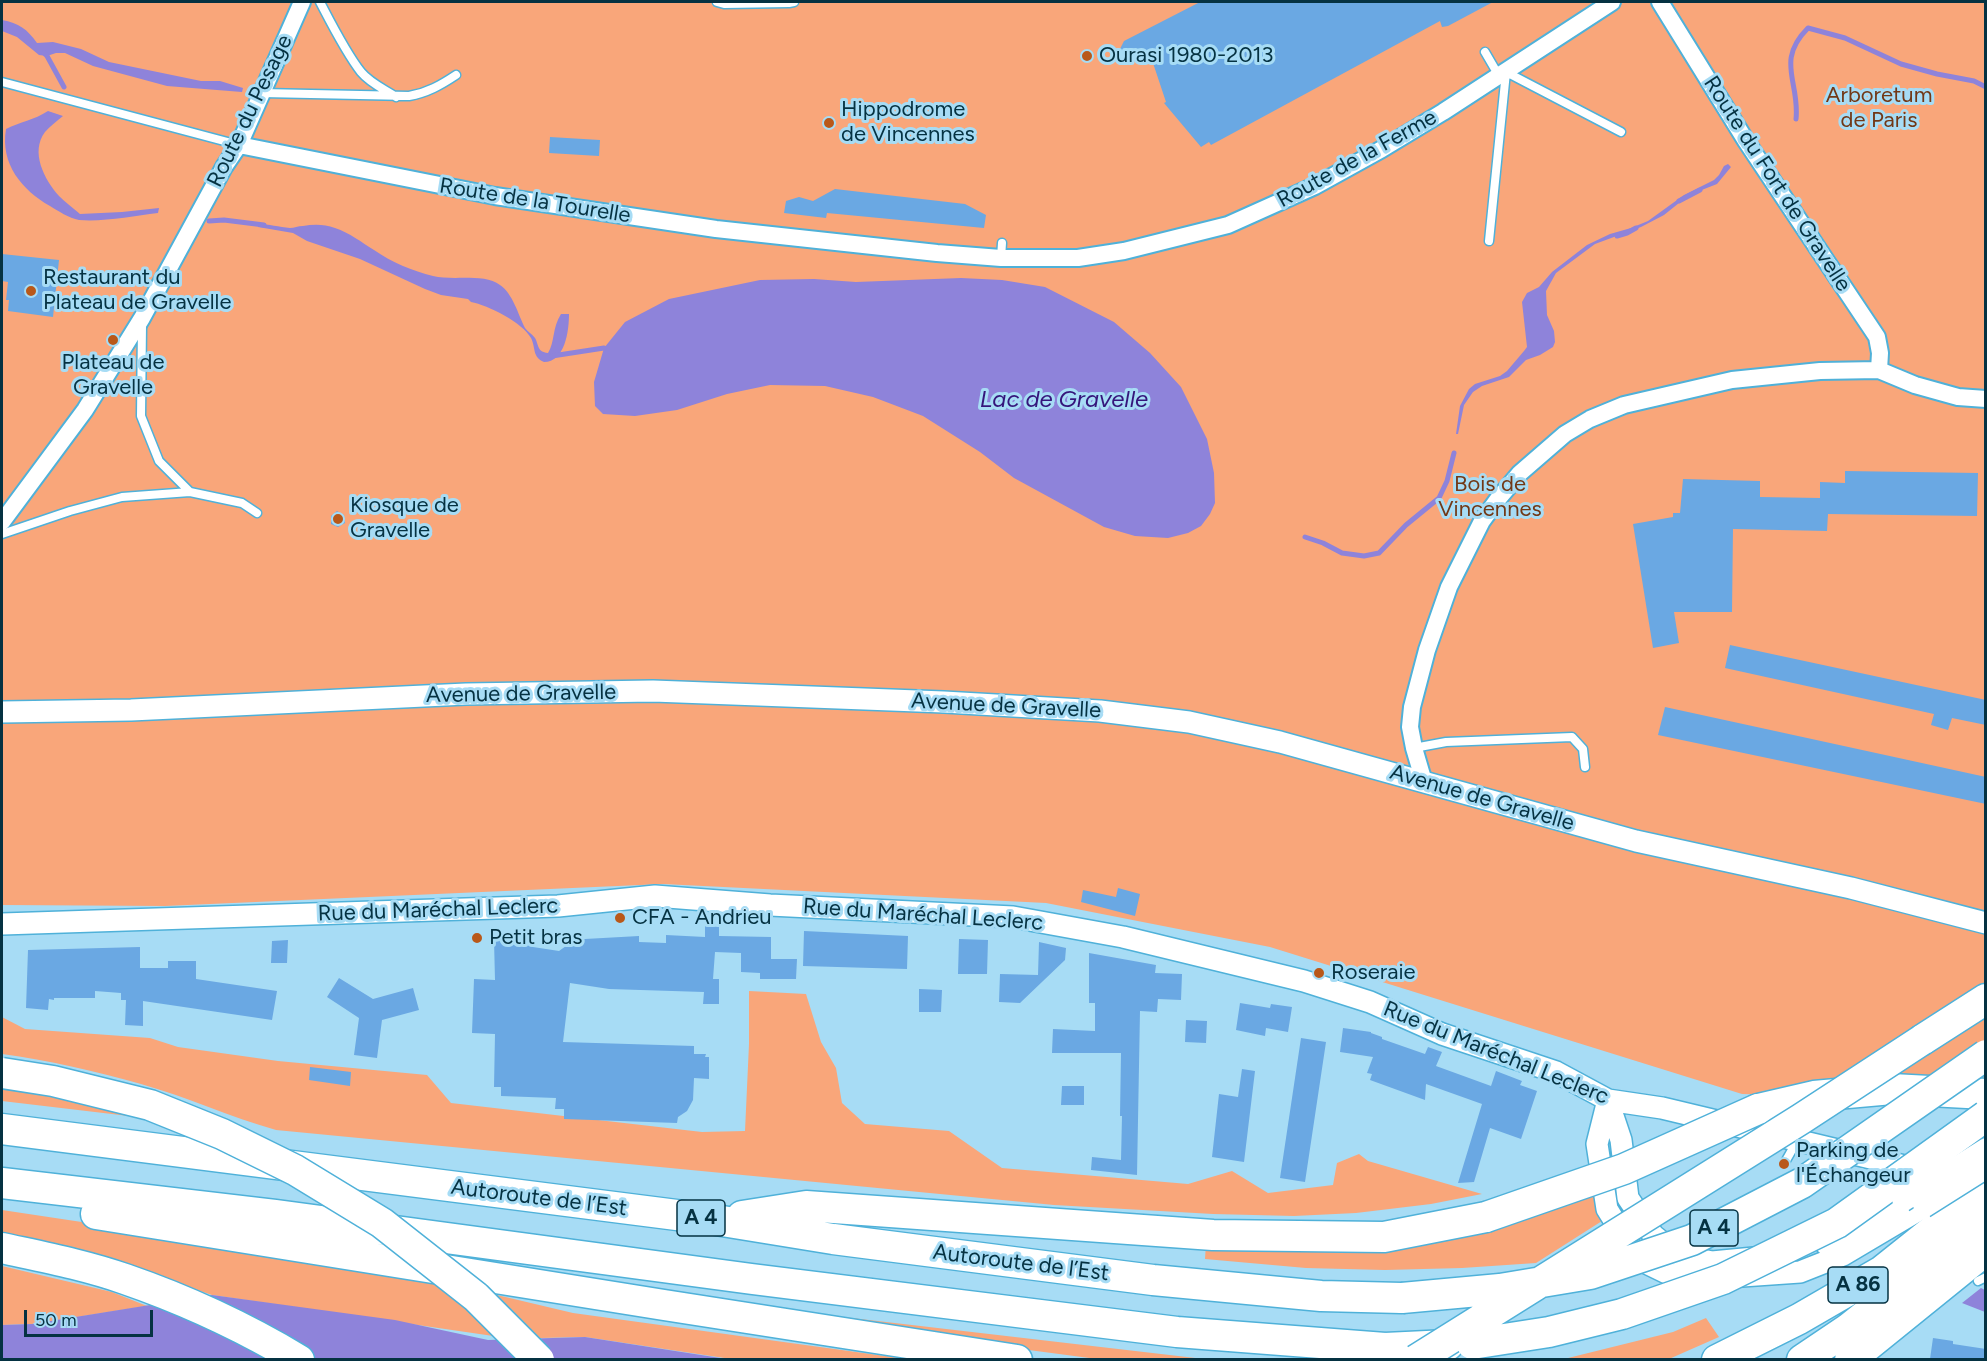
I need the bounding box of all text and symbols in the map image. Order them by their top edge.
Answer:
street label: Route du Pesage [202,31,298,191]
place label: Ourasi 1980-2013 [1099,43,1274,69]
marker: Ourasi 1980-2013 [1080,49,1094,63]
street label: Route du Fort de Gravelle [1697,71,1857,297]
park label: Arboretum de Paris [1826,83,1932,134]
place label: Hippodrome de Vincennes [841,97,975,148]
street label: Route de la Ferme [1273,104,1441,214]
marker: Hippodrome de Vincennes [822,116,836,130]
street label: Route de la Tourelle [437,173,633,229]
place label: Restaurant du Plateau de Gravelle [43,265,231,316]
marker: Restaurant du Plateau de Gravelle [24,284,38,298]
marker: Plateau de Gravelle [106,333,120,347]
place label: Plateau de Gravelle [62,350,164,402]
water label: Lac de Gravelle [980,386,1148,414]
park label: Bois de Vincennes [1438,472,1542,524]
place label: Kiosque de Gravelle [350,493,459,544]
marker: Kiosque de Gravelle [331,512,345,526]
street label: Avenue de Gravelle [426,679,616,709]
street label: Avenue de Gravelle [910,688,1102,724]
street label: Avenue de Gravelle [1387,759,1577,837]
street label: Rue du Maréchal Leclerc [317,893,559,927]
street label: Rue du Maréchal Leclerc [802,893,1044,937]
place label: CFA - Andrieu [632,905,772,931]
marker: CFA - Andrieu [613,911,627,925]
place label: Petit bras [489,925,582,951]
marker: Petit bras [470,931,484,945]
place label: Roseraie [1331,960,1416,986]
marker: Roseraie [1312,966,1326,980]
street label: Rue du Maréchal Leclerc [1380,996,1612,1110]
place label: Parking de l'Échangeur [1796,1138,1911,1190]
marker: Parking de l'Échangeur [1777,1157,1791,1171]
street label: Autoroute de l’Est [449,1174,629,1222]
road number: A 4 [677,1200,725,1236]
road number: A 4 [1690,1210,1738,1246]
street label: Autoroute de l’Est [931,1239,1111,1287]
road number: A 86 [1828,1267,1888,1303]
scale bar [27,1298,156,1336]
text: 50 m [35,1309,77,1331]

